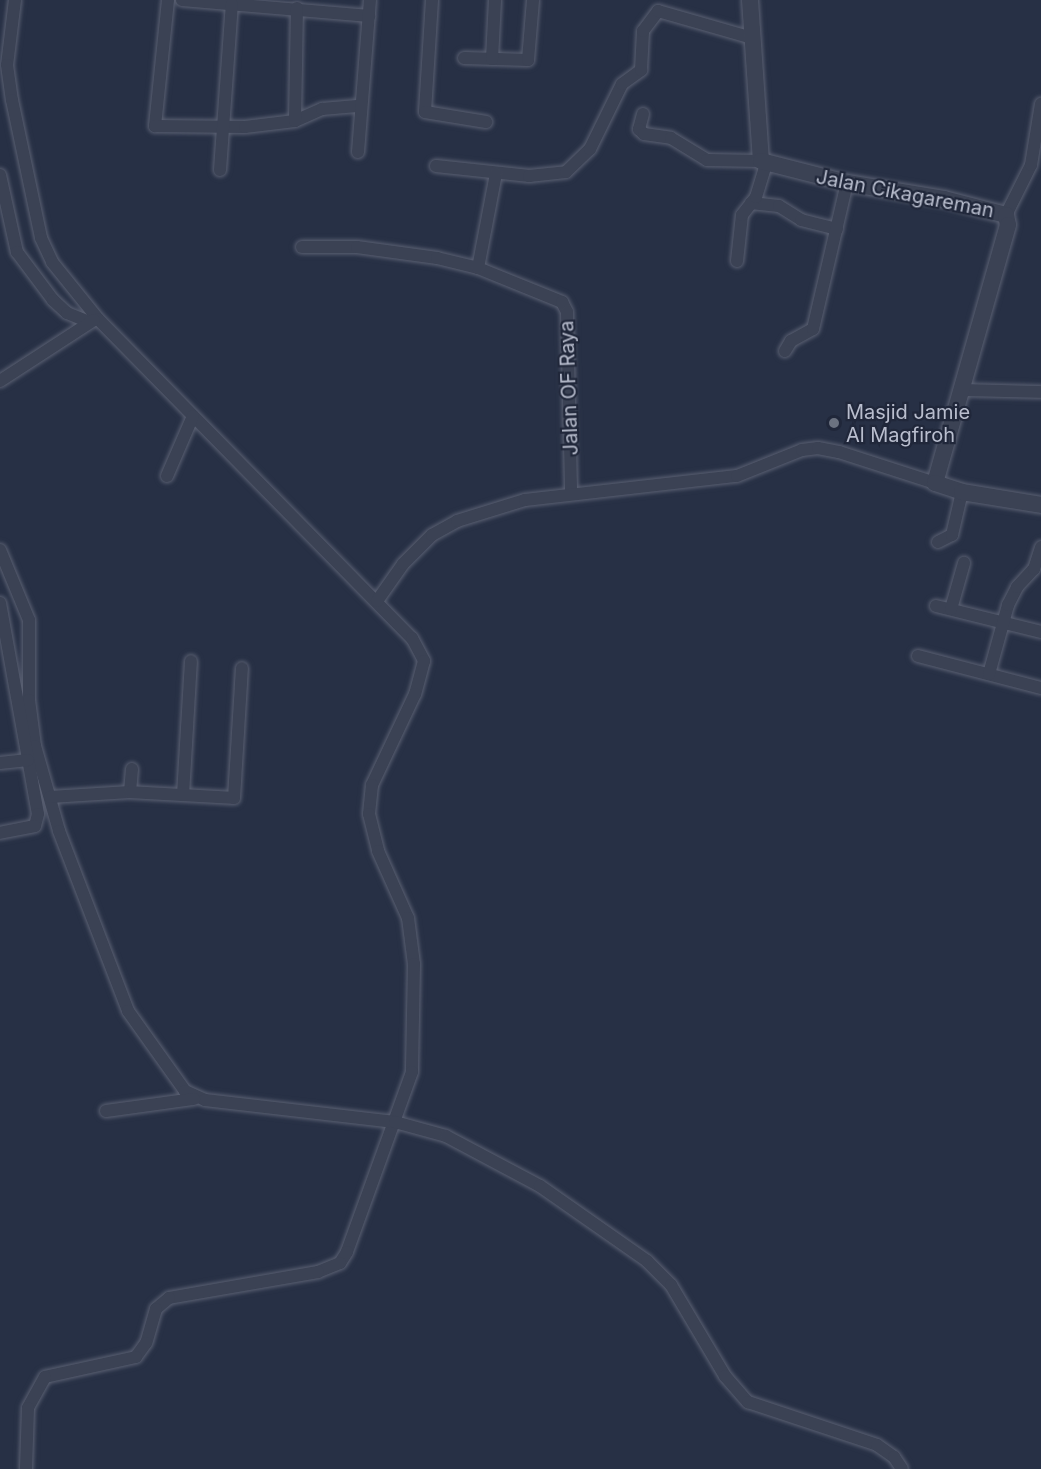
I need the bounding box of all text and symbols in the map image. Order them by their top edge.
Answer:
street label: Jalan Cikagareman [814,165,996,223]
street label: Jalan OF Raya [555,320,583,456]
place label: Masjid Jamie Al Magfiroh [846,400,970,447]
marker: Masjid Jamie Al Magfiroh [827,416,841,430]

